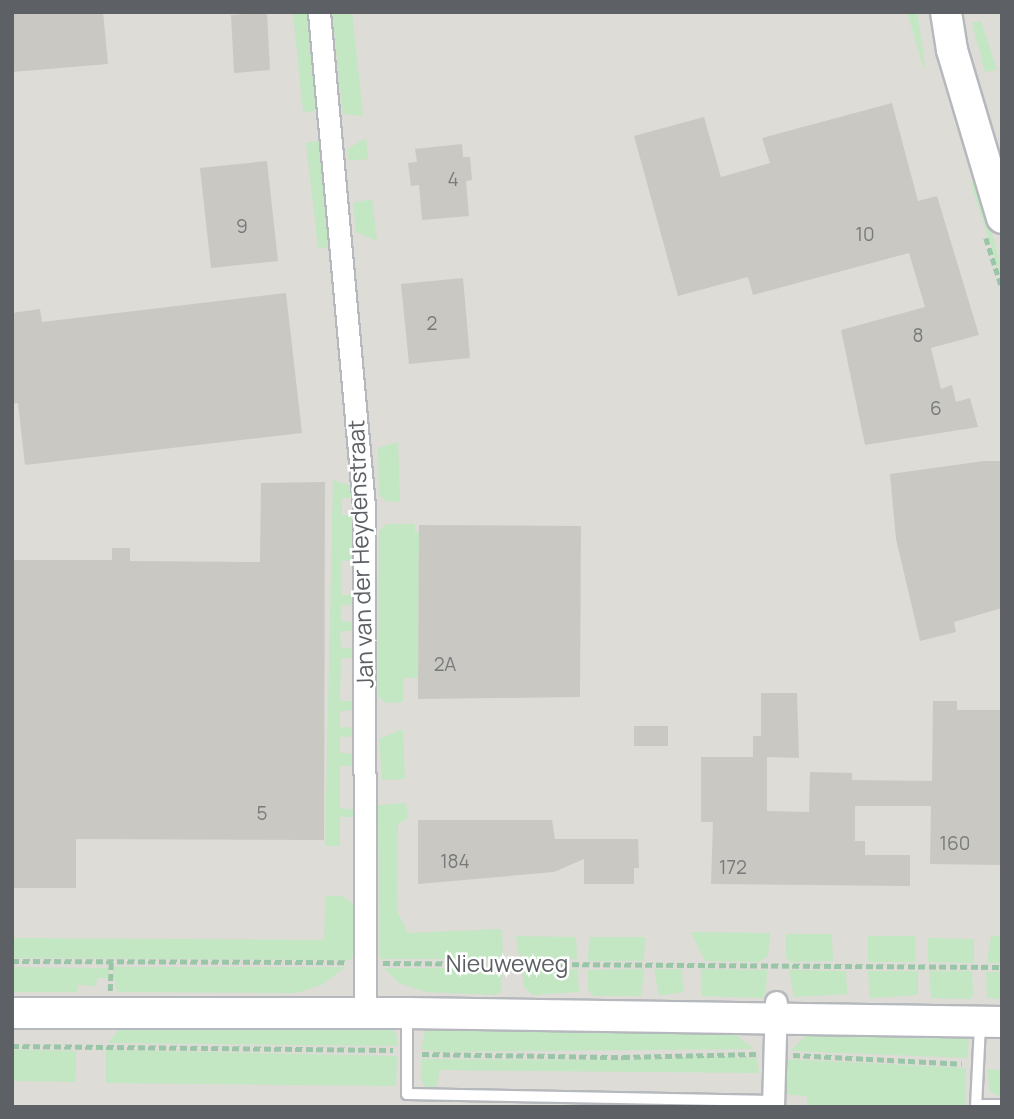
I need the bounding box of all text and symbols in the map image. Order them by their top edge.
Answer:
house number: 4 [447,169,459,191]
house number: 9 [236,216,248,238]
house number: 10 [856,224,874,246]
house number: 2 [427,313,437,335]
house number: 8 [912,325,924,347]
house number: 6 [930,398,942,420]
street label: Jan van der Heydenstraat [342,419,378,689]
house number: 2A [434,654,456,676]
house number: 5 [257,803,267,825]
house number: 160 [940,833,970,855]
house number: 184 [440,851,470,873]
house number: 172 [719,857,747,879]
street label: Nieuweweg [446,949,568,977]

